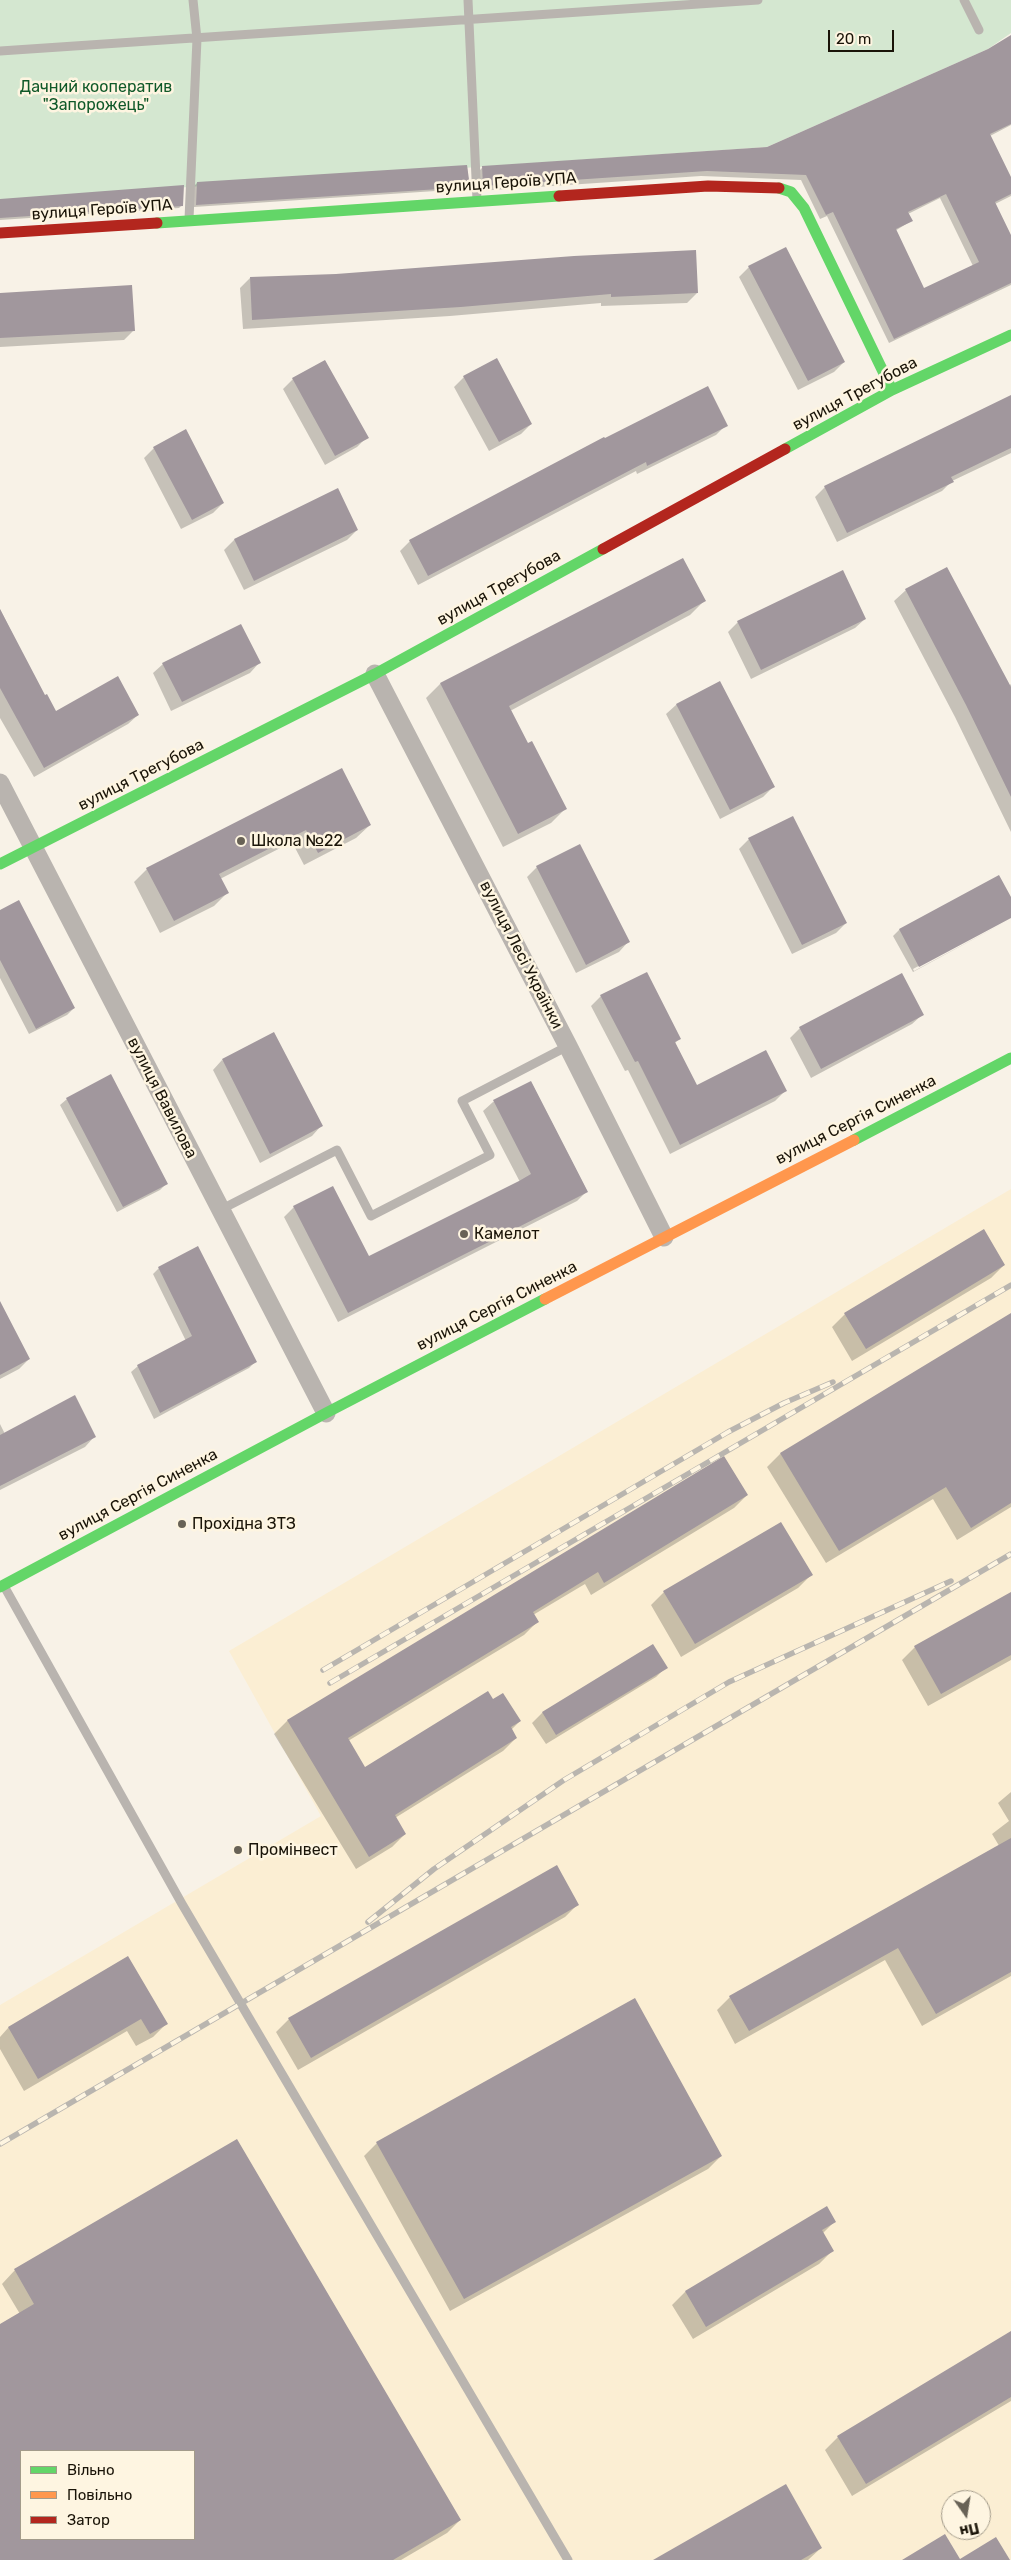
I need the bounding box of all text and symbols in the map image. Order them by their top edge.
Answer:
scale bar [831,20,897,52]
text: 20 m [836,30,871,48]
park label: Дачний кооператив "Запорожець" [20,77,172,115]
street label: вулиця Героїв УПА [435,168,577,198]
street label: вулиця Героїв УПА [31,195,173,225]
street label: вулиця Трегубова [789,353,921,435]
street label: вулиця Трегубова [434,546,564,630]
street label: вулиця Трегубова [75,735,207,815]
place label: Школа №22 [251,831,343,851]
marker: Школа №22 [235,835,247,847]
street label: вулиця Лесі Українки [475,878,567,1032]
street label: вулиця Вавилова [123,1034,201,1162]
street label: вулиця Сергія Синенка [773,1071,939,1169]
place label: Камелот [474,1224,540,1244]
marker: Камелот [458,1228,470,1240]
street label: вулиця Сергія Синенка [414,1257,580,1355]
street label: вулиця Сергія Синенка [55,1445,221,1545]
place label: Прохідна ЗТЗ [192,1514,296,1534]
marker: Прохідна ЗТЗ [176,1518,188,1530]
place label: Промінвест [248,1840,338,1860]
marker: Промінвест [232,1844,244,1856]
legend [20,2450,195,2540]
text: Вільно [67,2461,115,2479]
text: Повільно [67,2486,132,2504]
north arrow [941,2490,991,2540]
text: Затор [67,2511,110,2529]
text: Пн [958,2519,981,2540]

